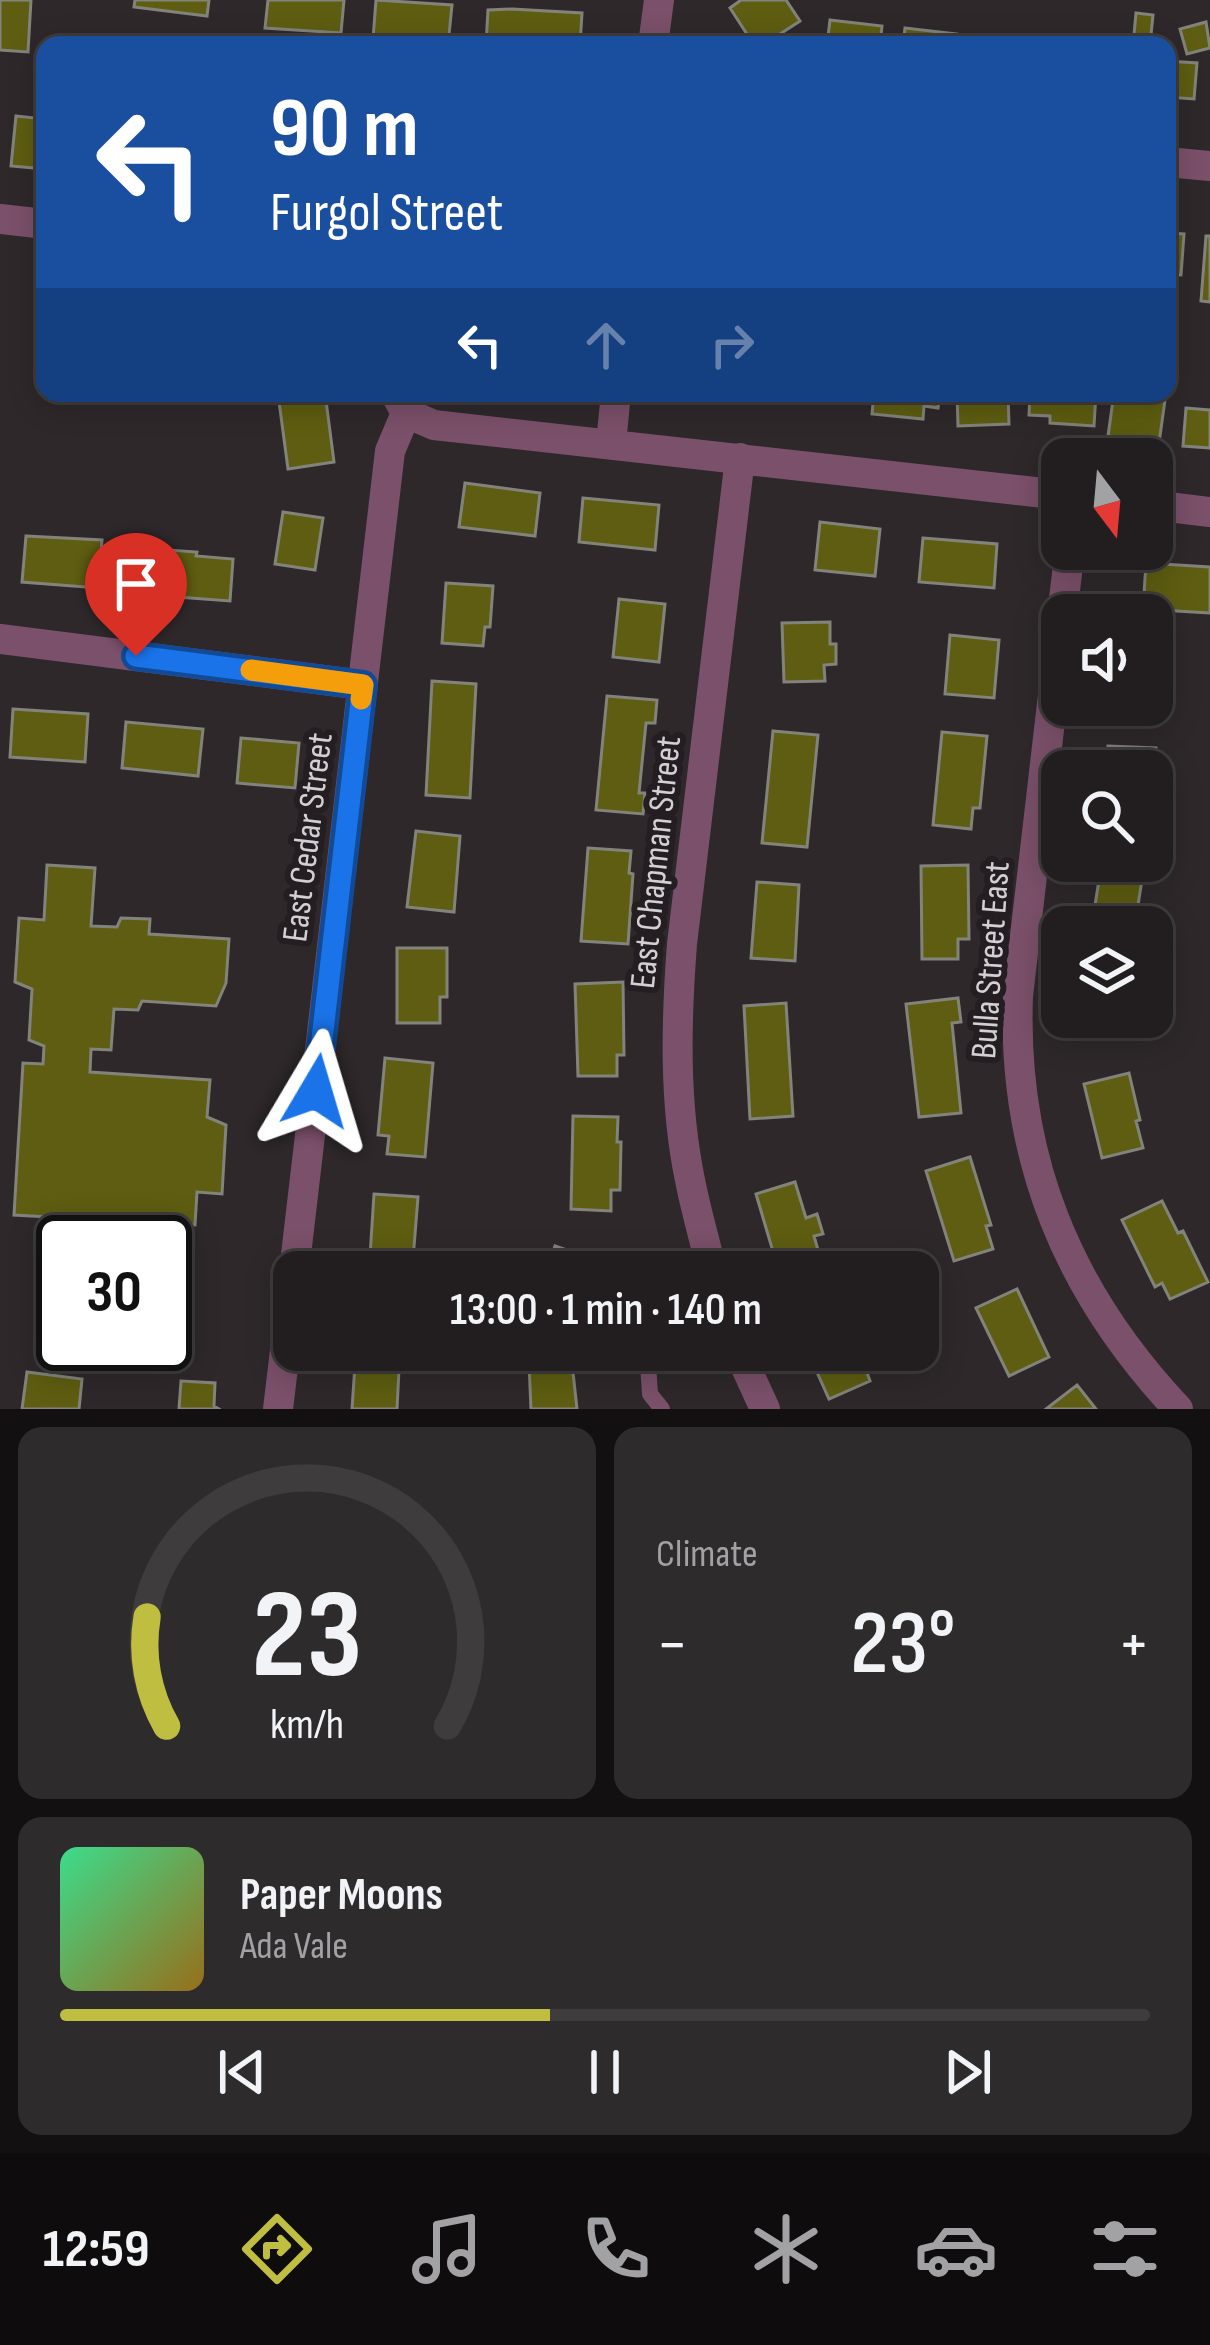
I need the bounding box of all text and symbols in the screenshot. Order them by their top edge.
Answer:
text: 90 m [270,79,419,180]
icon: left [72,84,228,240]
text: Furgol Street [270,181,503,246]
icon: left [447,312,513,378]
icon: ahead [573,312,639,378]
icon: right [699,312,765,378]
north arrow [1041,438,1173,570]
map controls [1041,438,1173,1038]
pin [85,533,187,656]
icon: arrive [103,551,169,617]
button: sound [1041,594,1173,726]
street label: East Cedar Street [274,730,343,944]
street label: East Chapman Street [622,734,691,991]
button: search [1041,750,1173,882]
street label: Bulla Street East [963,860,1020,1060]
button: layers [1041,906,1173,1038]
position arrow [253,1028,379,1154]
speed limit sign: 30 [36,1215,192,1371]
text: 13:00 · 1 min · 140 m [450,1283,762,1338]
text: Climate [656,1531,758,1578]
text: 23 [252,1563,362,1712]
text: 23° [850,1591,956,1699]
text: − [656,1606,688,1685]
text: + [1118,1606,1150,1685]
text: km/h [270,1699,344,1751]
text: Paper Moons [240,1868,443,1923]
text: Ada Vale [240,1923,348,1970]
icon: previous [209,2039,275,2105]
icon: pause [572,2039,638,2105]
icon: next [935,2039,1001,2105]
icon: directions [235,2207,319,2291]
icon: music [405,2207,489,2291]
icon: phone [574,2207,658,2291]
icon: climate [744,2207,828,2291]
icon: car [914,2207,998,2291]
icon: filters [1083,2207,1167,2291]
text: 12:59 [43,2217,150,2282]

